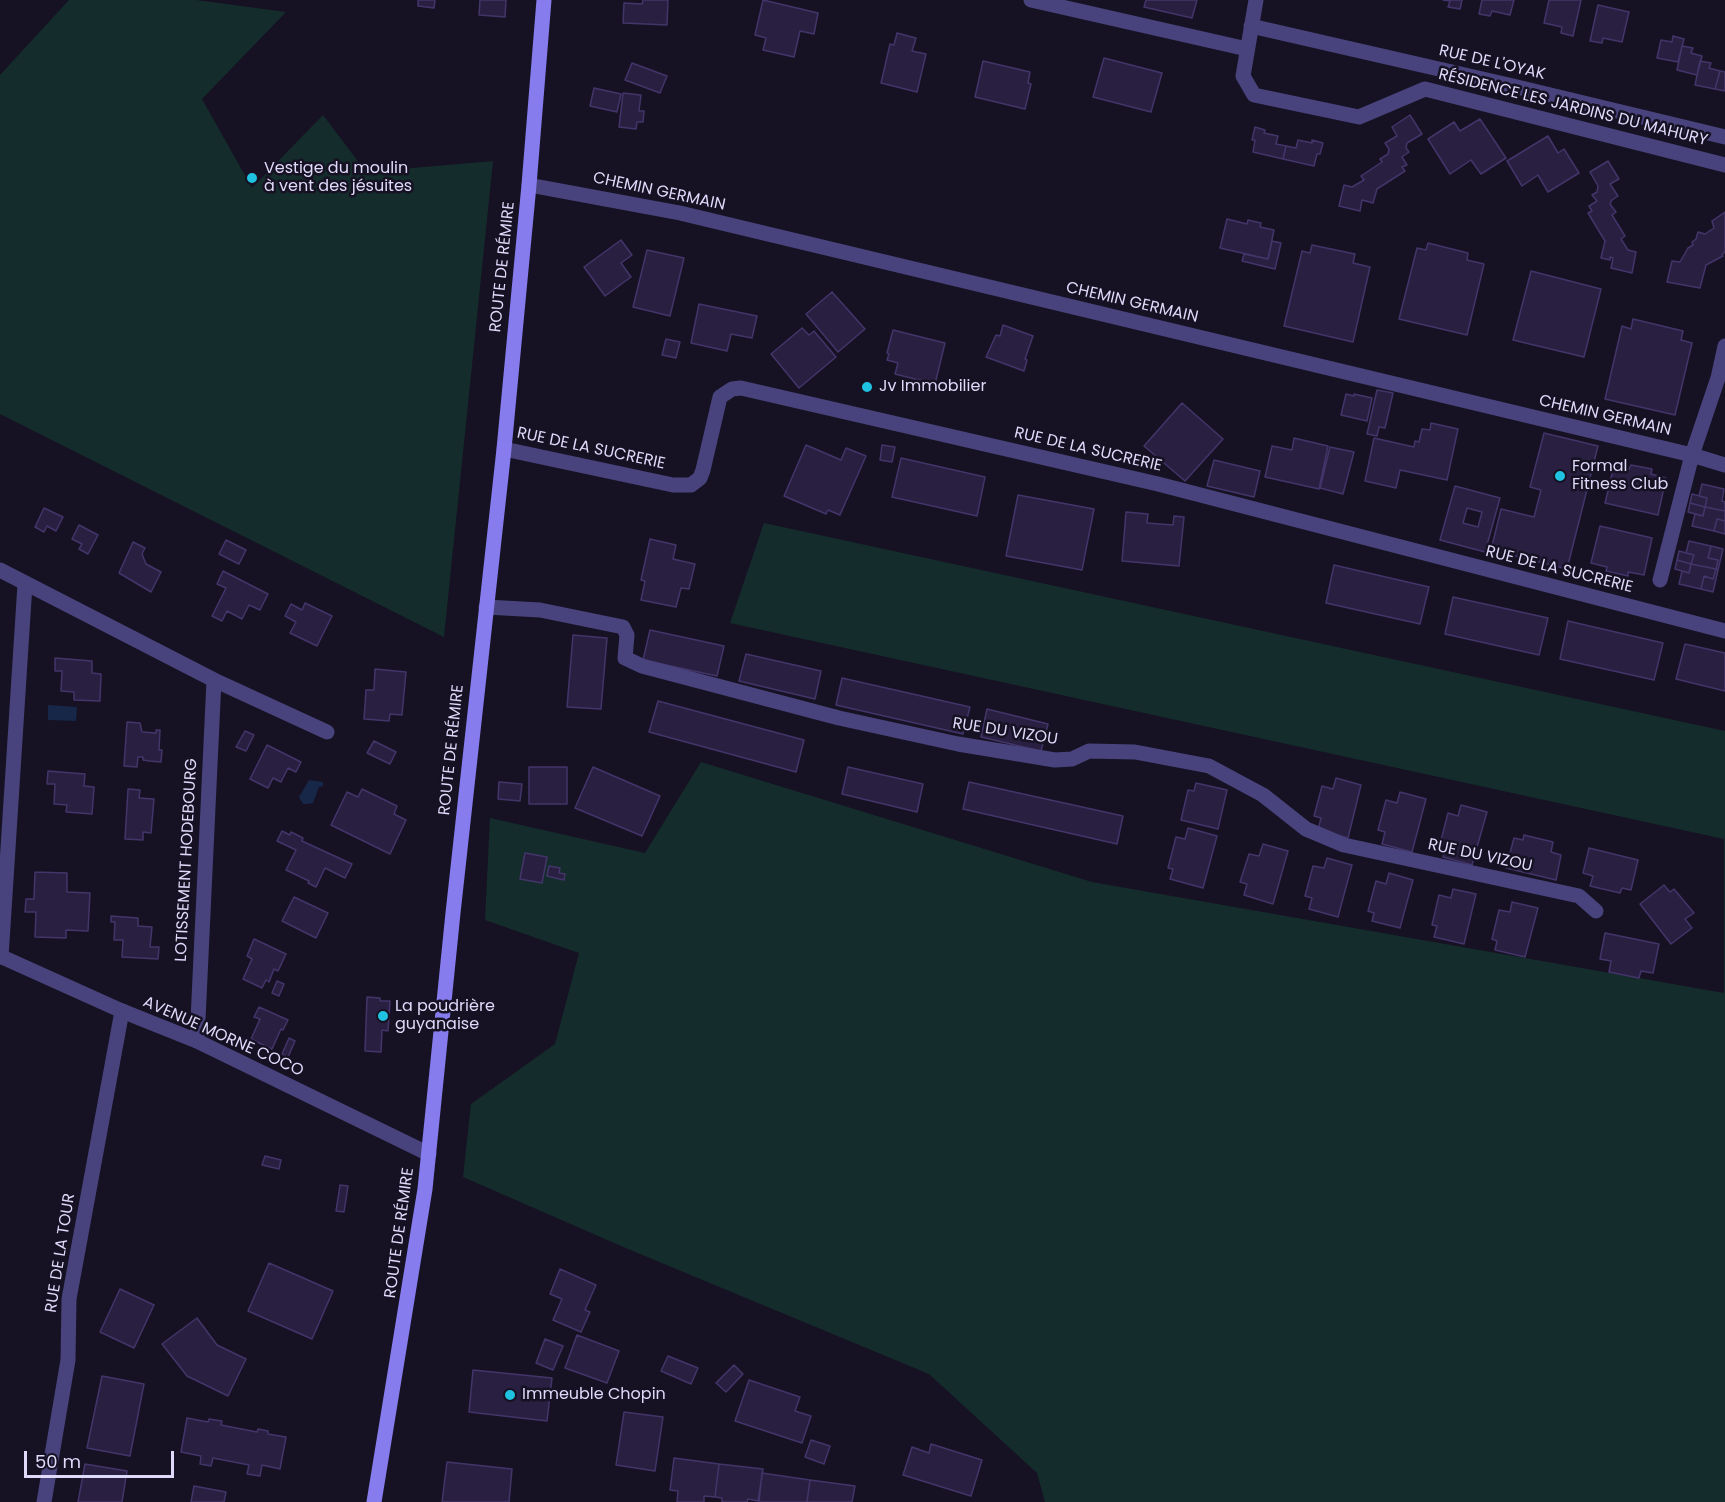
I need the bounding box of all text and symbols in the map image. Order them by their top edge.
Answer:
street label: RUE DE L'OYAK [1437,41,1547,85]
street label: RÉSIDENCE LES JARDINS DU MAHURY [1436,65,1710,151]
place label: Vestige du moulin à vent des jésuites [264,159,412,197]
street label: CHEMIN GERMAIN [591,169,727,215]
marker: Vestige du moulin à vent des jésuites [245,171,259,185]
street label: ROUTE DE RÉMIRE [487,201,519,333]
street label: CHEMIN GERMAIN [1064,278,1200,328]
place label: Jv Immobilier [879,377,986,397]
marker: Jv Immobilier [860,380,874,394]
street label: CHEMIN GERMAIN [1537,391,1673,441]
street label: RUE DE LA SUCRERIE [515,424,667,474]
street label: RUE DE LA SUCRERIE [1012,424,1164,476]
place label: Formal Fitness Club [1572,457,1668,495]
marker: Formal Fitness Club [1553,469,1567,483]
street label: RUE DE LA SUCRERIE [1483,542,1635,598]
street label: ROUTE DE RÉMIRE [436,684,468,816]
street label: RUE DU VIZOU [951,714,1059,750]
street label: LOTISSEMENT HODEBOURG [172,758,202,962]
street label: RUE DU VIZOU [1426,836,1534,876]
street label: AVENUE MORNE COCO [140,993,306,1081]
place label: La poudrière guyanaise [395,997,495,1035]
marker: La poudrière guyanaise [376,1009,390,1023]
street label: ROUTE DE RÉMIRE [381,1166,419,1300]
street label: RUE DE LA TOUR [42,1192,80,1314]
place label: Immeuble Chopin [522,1385,666,1405]
marker: Immeuble Chopin [503,1388,517,1402]
scale bar [27,1439,177,1477]
text: 50 m [35,1449,81,1474]

